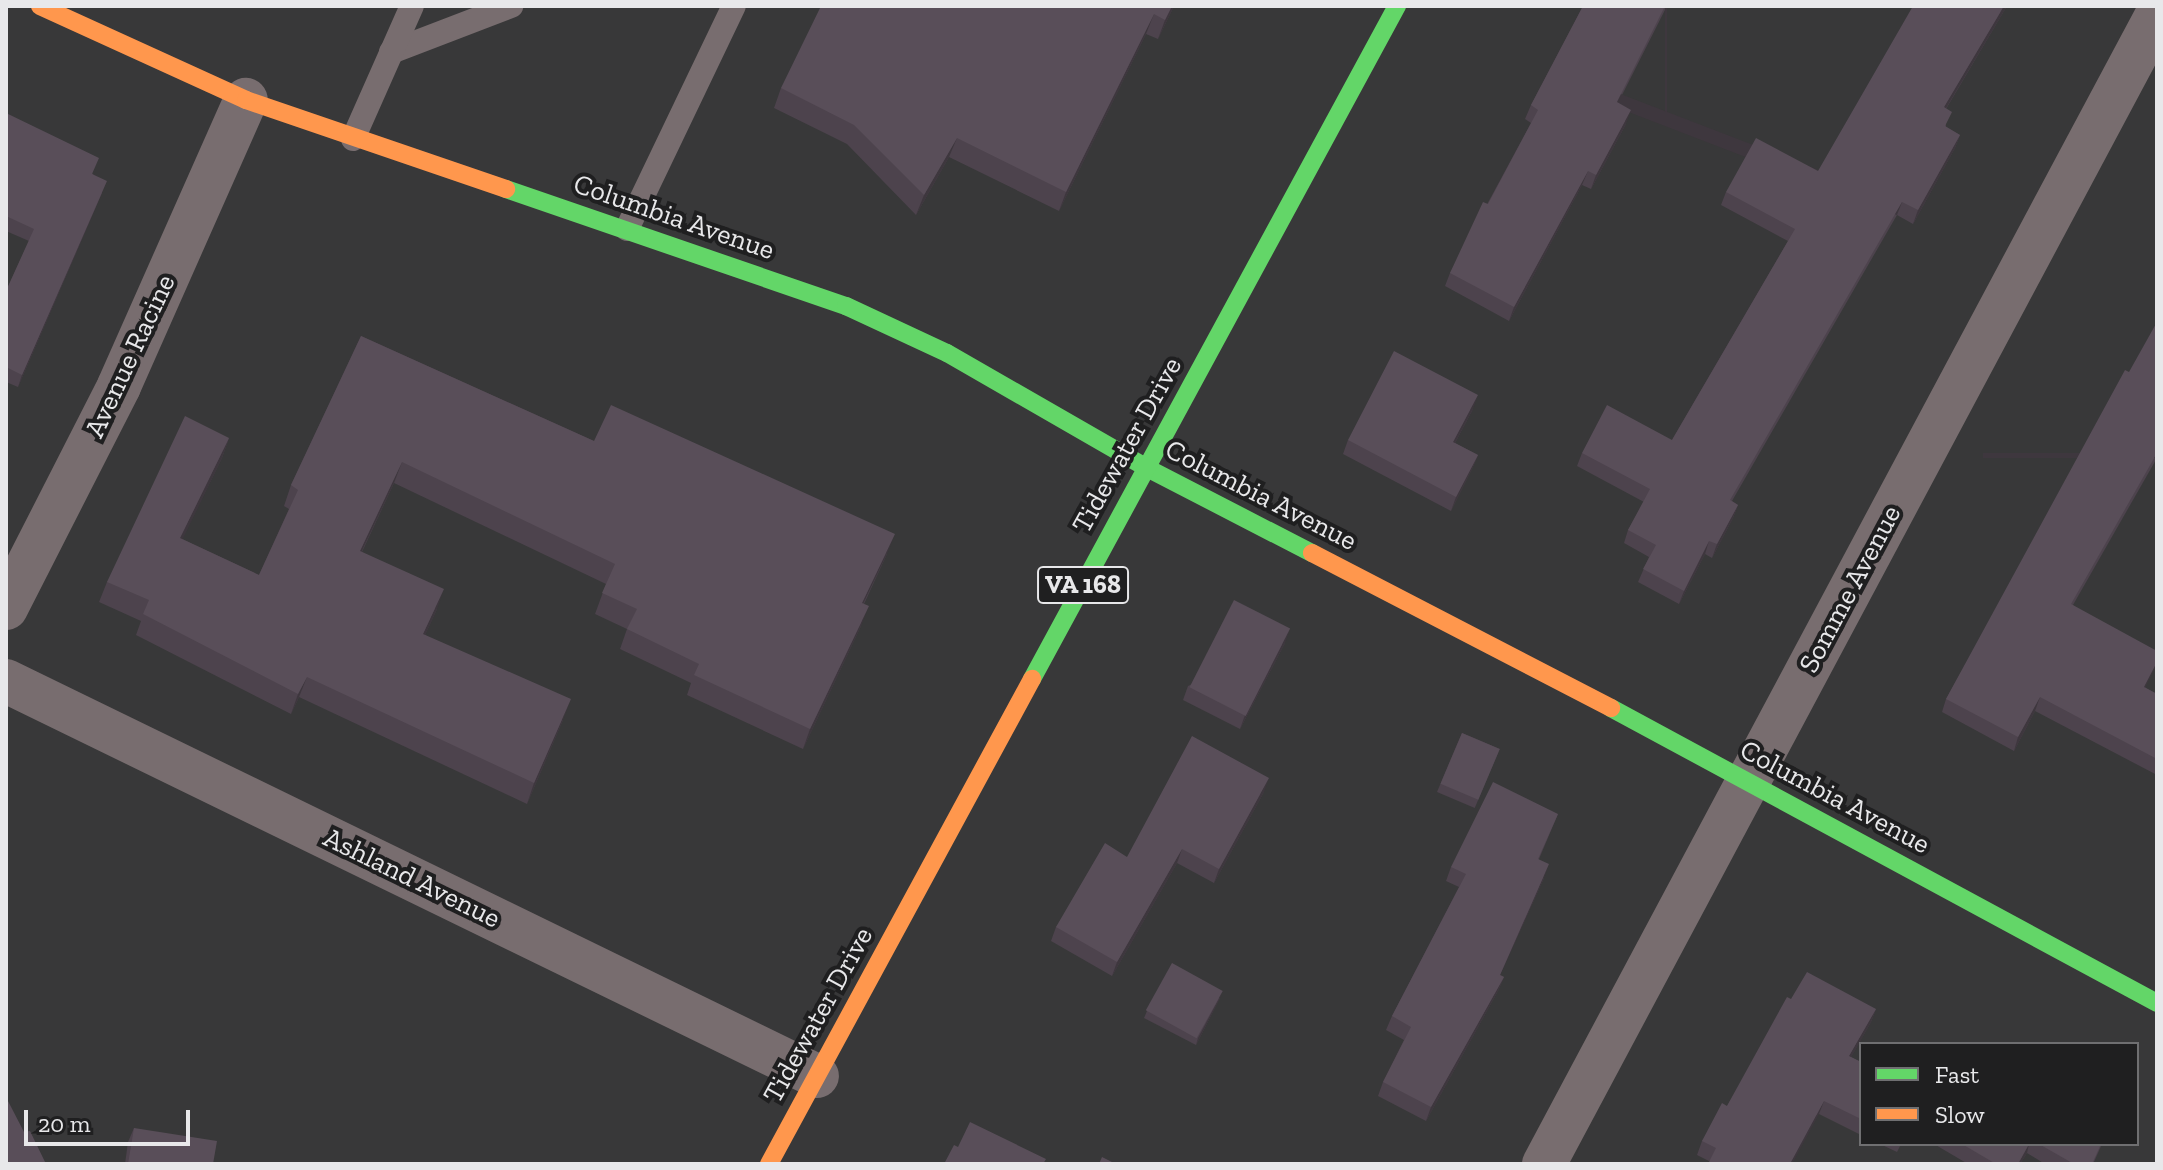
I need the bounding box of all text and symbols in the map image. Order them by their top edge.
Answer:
street label: Columbia Avenue [569,167,779,267]
street label: Avenue Racine [78,269,182,443]
street label: Tidewater Drive [1065,351,1189,539]
street label: Columbia Avenue [1159,432,1363,558]
street label: Somme Avenue [1792,499,1908,679]
road number: VA 168 [1035,563,1131,607]
street label: Columbia Avenue [1734,733,1936,861]
street label: Ashland Avenue [318,820,506,936]
street label: Tidewater Drive [756,921,880,1109]
legend [1859,1042,2139,1146]
text: Fast [1935,1060,1979,1089]
scale bar [28,1094,194,1144]
text: Slow [1935,1100,1985,1129]
text: 20 m [38,1109,90,1138]

